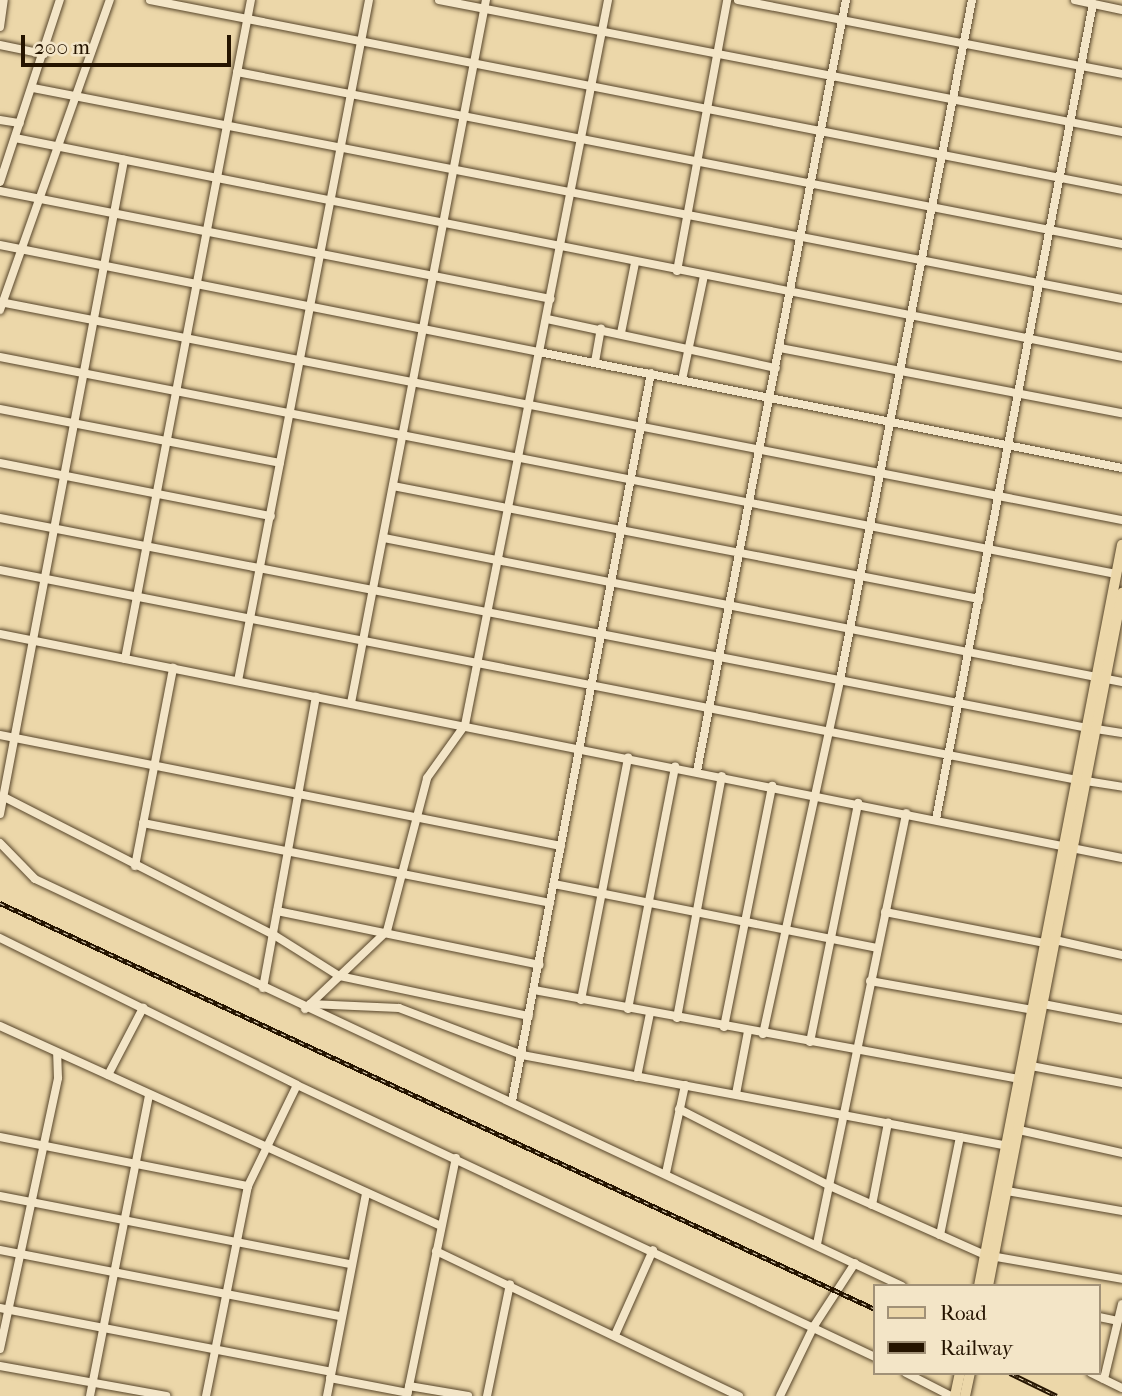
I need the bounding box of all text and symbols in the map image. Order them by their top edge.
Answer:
scale bar [24,21,234,65]
text: 200 m [34,35,90,59]
legend [874,1284,1101,1375]
text: Road [940,1301,987,1325]
text: Railway [940,1336,1013,1360]

